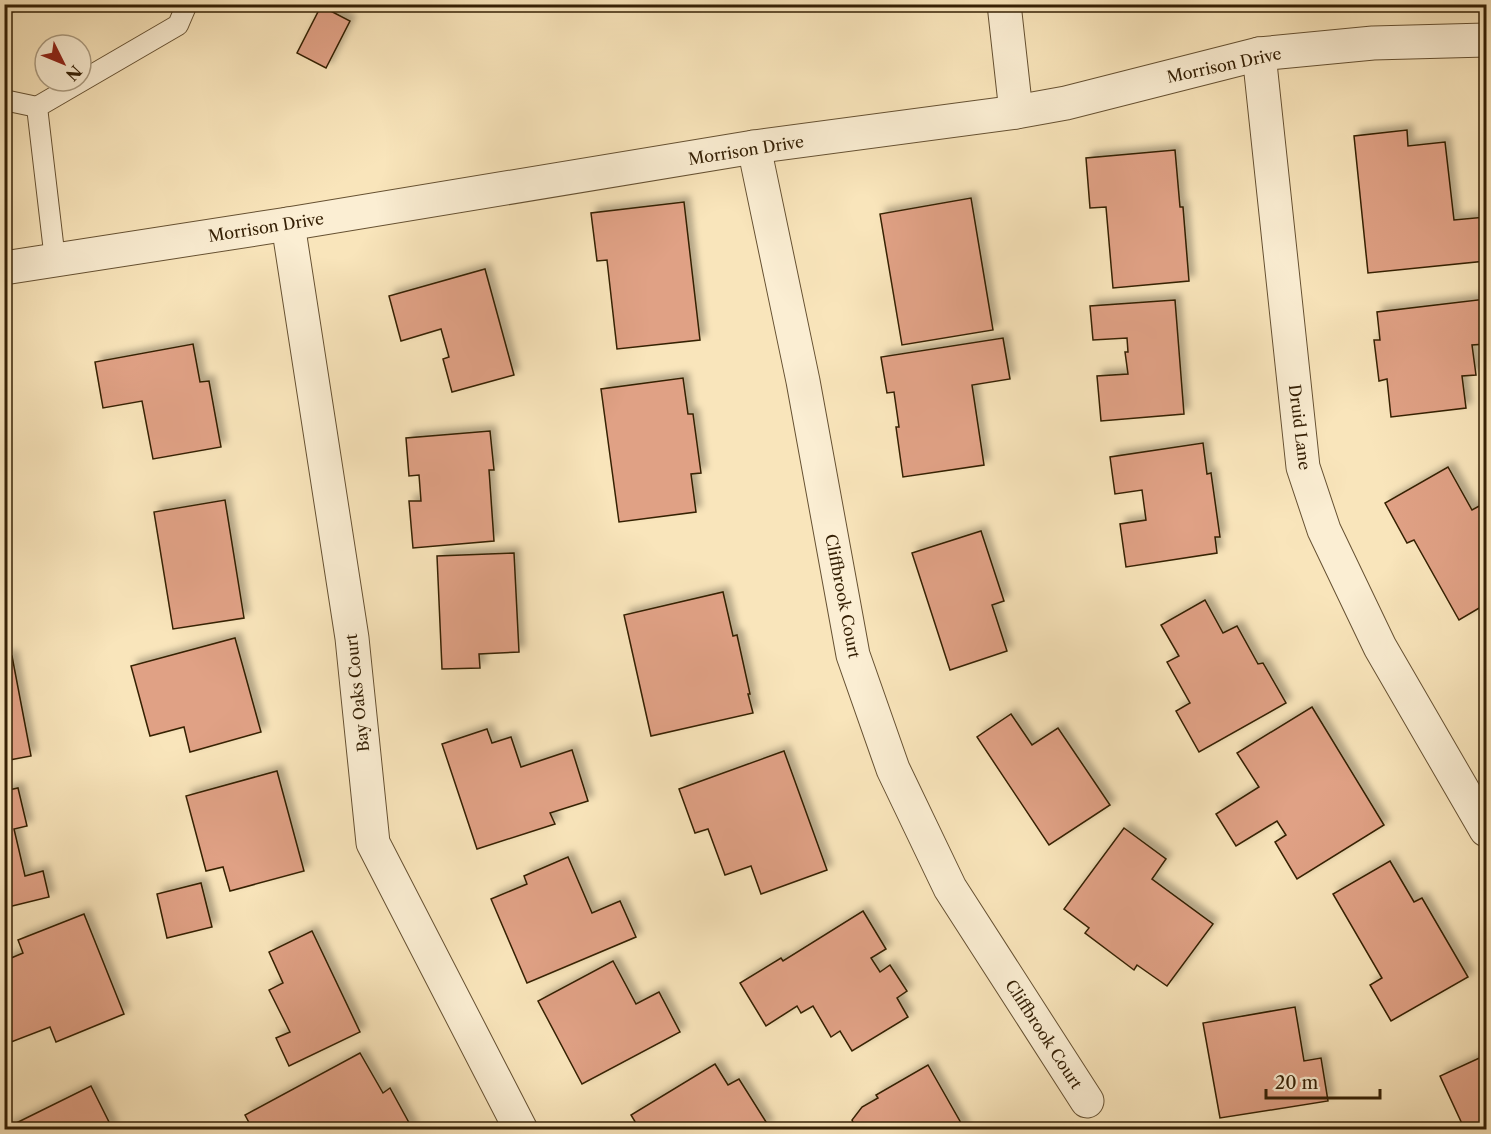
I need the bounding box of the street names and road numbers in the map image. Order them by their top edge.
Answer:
street label: Morrison Drive [1165,43,1283,87]
street label: Morrison Drive [687,131,805,169]
street label: Morrison Drive [207,208,325,246]
street label: Druid Lane [1285,383,1315,471]
street label: Cliffbrook Court [821,532,865,660]
street label: Bay Oaks Court [341,633,373,753]
street label: Cliffbrook Court [1001,976,1087,1093]

